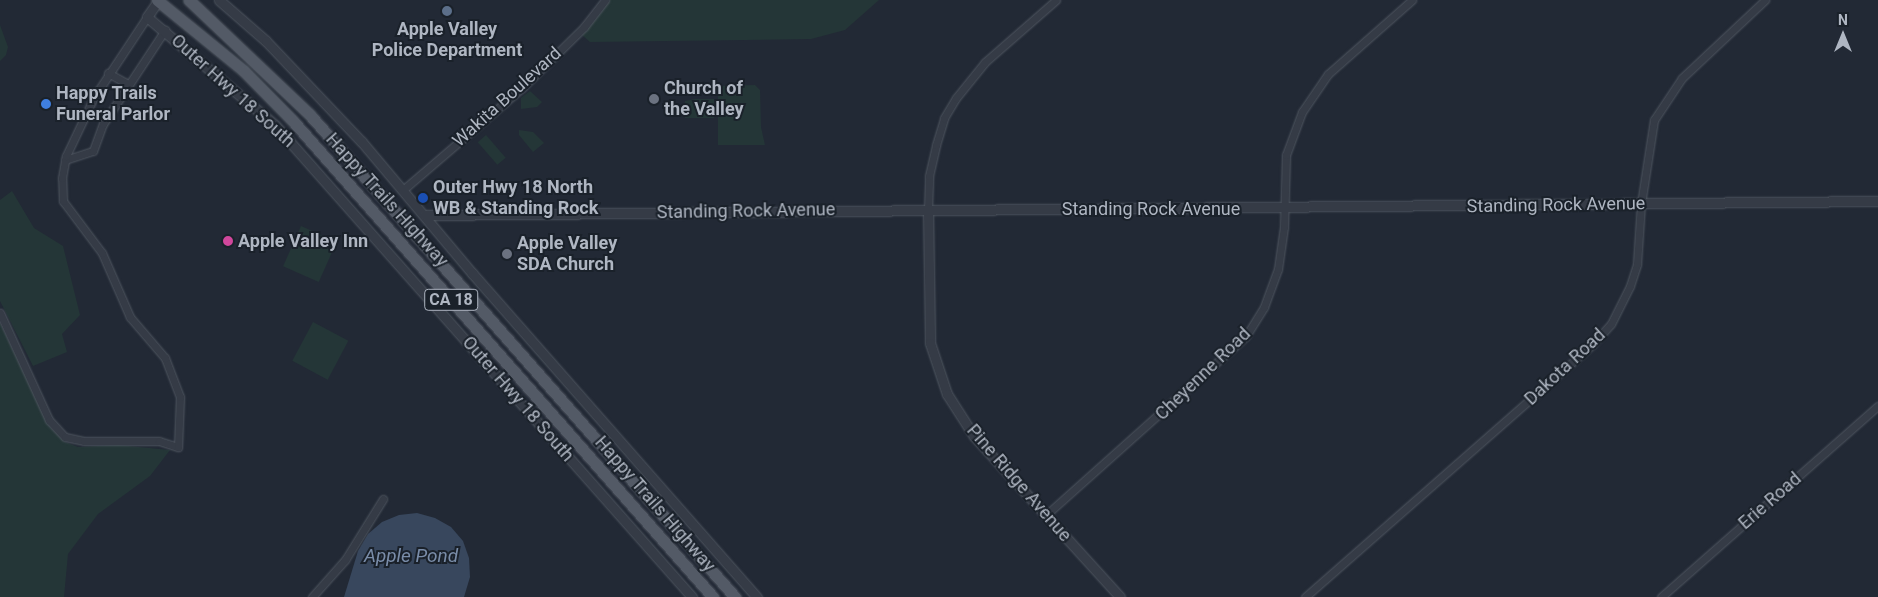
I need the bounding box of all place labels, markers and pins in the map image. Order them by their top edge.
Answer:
marker: Apple Valley Police Department [441,5,453,17]
place label: Apple Valley Police Department [372,19,522,62]
place label: Church of the Valley [664,78,744,120]
place label: Happy Trails Funeral Parlor [56,83,170,126]
marker: Church of the Valley [648,93,660,105]
marker: Happy Trails Funeral Parlor [40,98,52,110]
place label: Outer Hwy 18 North WB & Standing Rock [433,177,598,220]
marker: Outer Hwy 18 North WB & Standing Rock [417,192,429,204]
place label: Apple Valley Inn [238,230,368,252]
place label: Apple Valley SDA Church [517,233,617,276]
marker: Apple Valley Inn [222,235,234,247]
marker: Apple Valley SDA Church [501,248,513,260]

